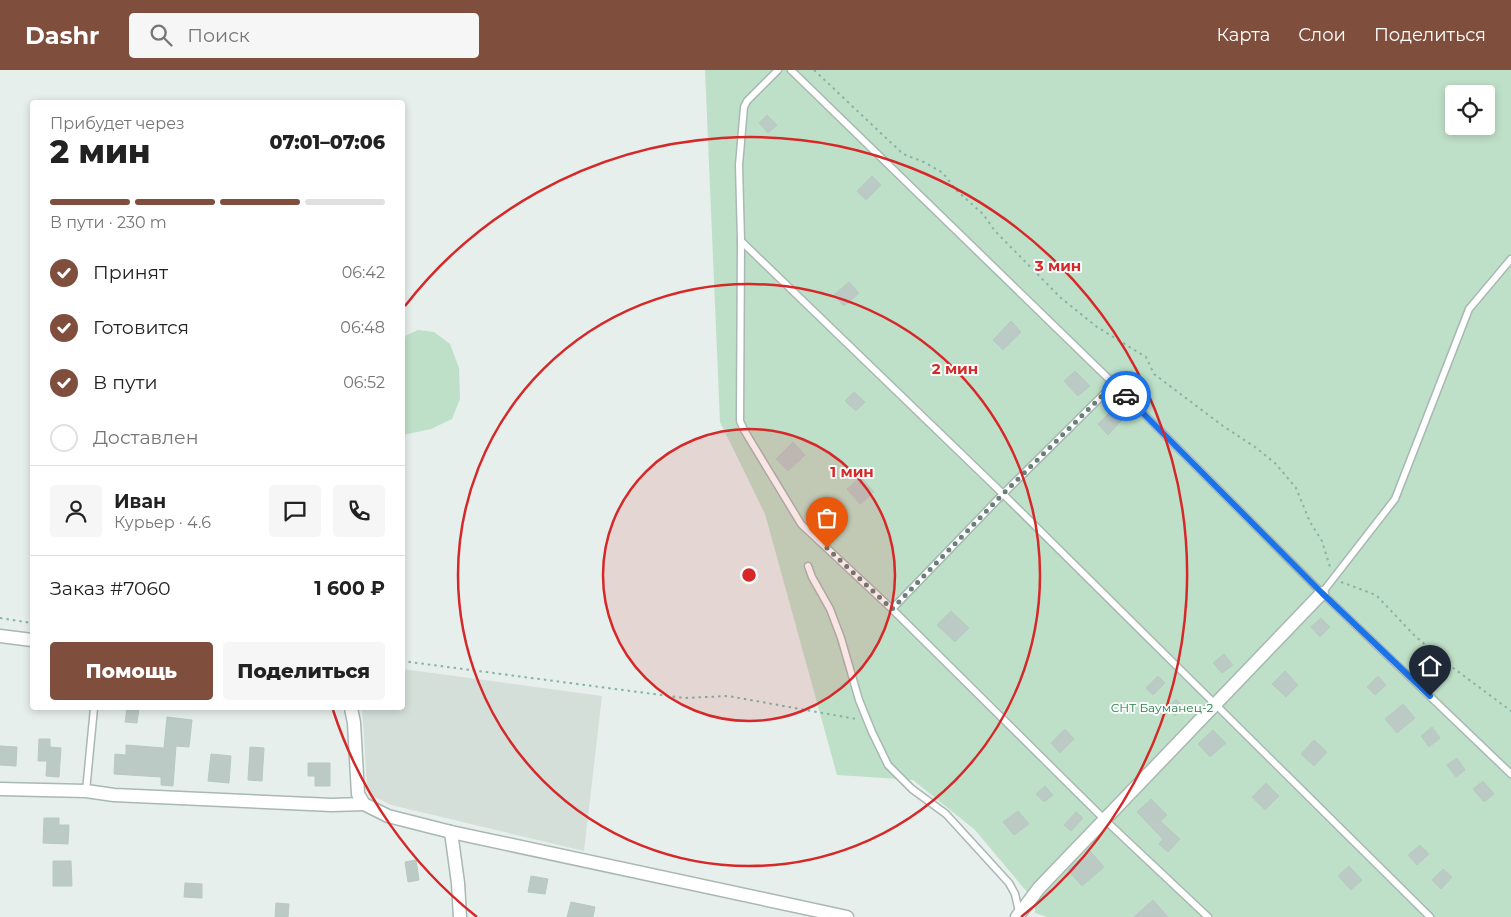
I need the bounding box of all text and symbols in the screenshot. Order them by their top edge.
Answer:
search box [129,13,479,58]
text: Dashr [25,21,99,50]
icon: search [147,21,175,49]
text: Поиск [187,24,250,47]
text: Карта [1216,24,1270,46]
text: Слои [1298,24,1346,46]
text: Поделиться [1374,24,1486,46]
map controls [1445,85,1495,135]
button: locate [1445,85,1495,135]
text: Прибудет через [50,114,185,133]
text: 07:01–07:06 [270,131,385,154]
text: 2 мин [50,132,150,171]
text: В пути · 230 m [50,213,167,232]
text: 3 мин [1034,256,1081,275]
icon: check [50,259,78,287]
text: Принят [93,261,168,284]
text: 06:42 [342,263,385,282]
icon: check [50,314,78,342]
text: Готовится [93,316,189,339]
text: 06:48 [340,318,385,337]
text: 2 мин [932,359,978,378]
icon: check [50,369,78,397]
text: В пути [93,371,158,394]
courier [1101,371,1151,421]
text: 06:52 [343,373,385,392]
icon: car [1112,382,1140,410]
text: Доставлен [93,426,199,449]
text: 1 мин [830,462,874,481]
button: person [50,485,102,537]
button: chat [269,485,321,537]
button: phone [333,485,385,537]
text: Иван [114,490,166,513]
pin [806,497,848,548]
icon: bag [813,504,841,532]
text: Курьер · 4.6 [114,513,211,532]
centre of rings [740,566,758,584]
text: Заказ #7060 [50,577,171,600]
text: 1 600 ₽ [314,577,385,600]
button: Помощь [50,642,213,700]
button: Поделиться [223,642,385,700]
pin [1409,645,1451,696]
icon: home [1416,652,1444,680]
park label: СНТ Бауманец-2 [1111,700,1213,715]

